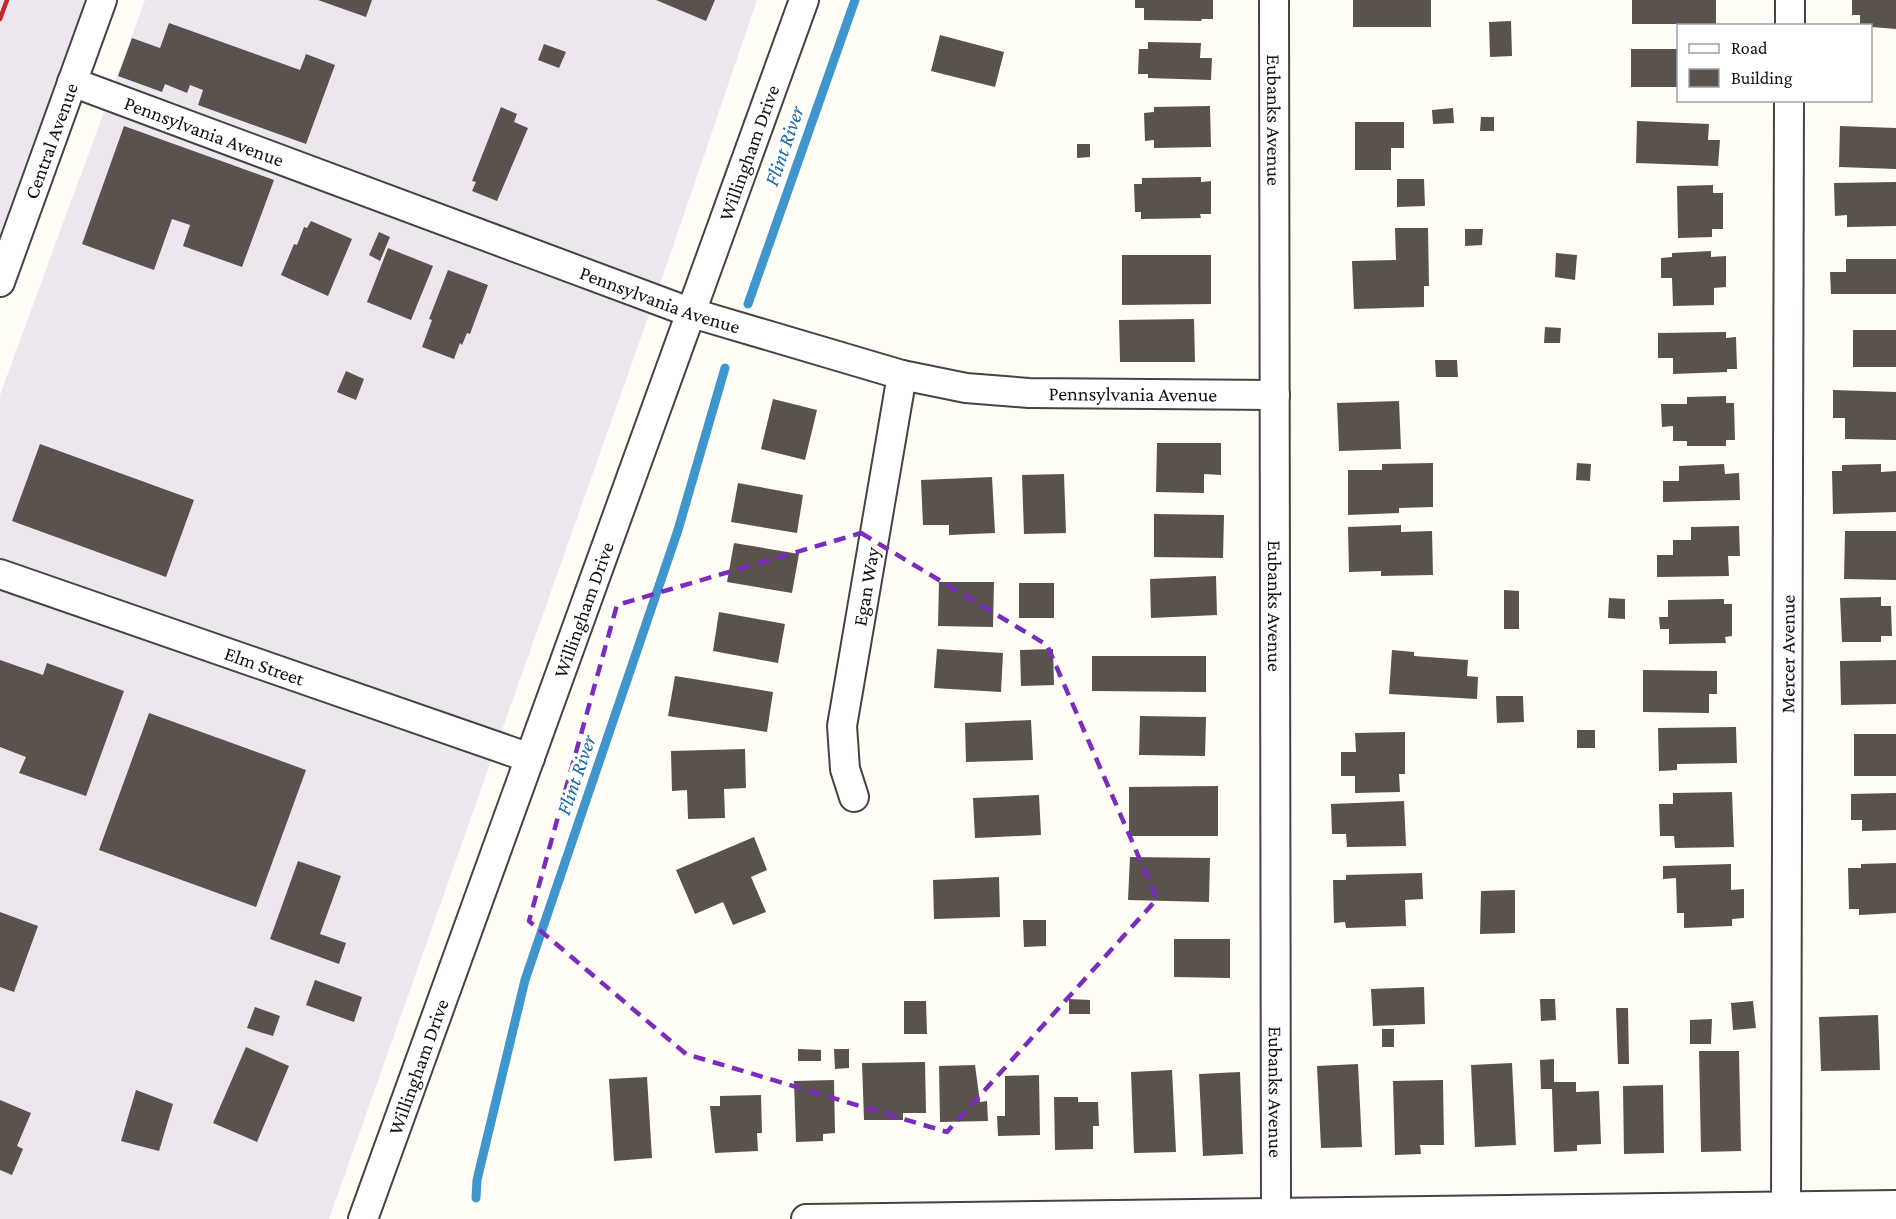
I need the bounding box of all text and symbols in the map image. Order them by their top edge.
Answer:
legend [1677,24,1872,102]
text: Road [1731,38,1768,58]
street label: Eubanks Avenue [1263,54,1285,186]
text: Building [1731,68,1793,88]
street label: Central Avenue [20,80,82,202]
street label: Willingham Drive [714,82,783,224]
street label: Pennsylvania Avenue [121,92,287,171]
water label: Flint River [759,102,809,189]
street label: Pennsylvania Avenue [577,261,743,338]
street label: Pennsylvania Avenue [1049,382,1217,406]
street label: Willingham Drive [549,539,618,681]
street label: Eubanks Avenue [1264,540,1286,672]
street label: Egan Way [848,545,885,628]
street label: Mercer Avenue [1776,594,1799,713]
street label: Elm Street [222,642,308,690]
water label: Flint River [551,731,601,818]
street label: Willingham Drive [383,996,453,1138]
street label: Eubanks Avenue [1265,1026,1287,1158]

